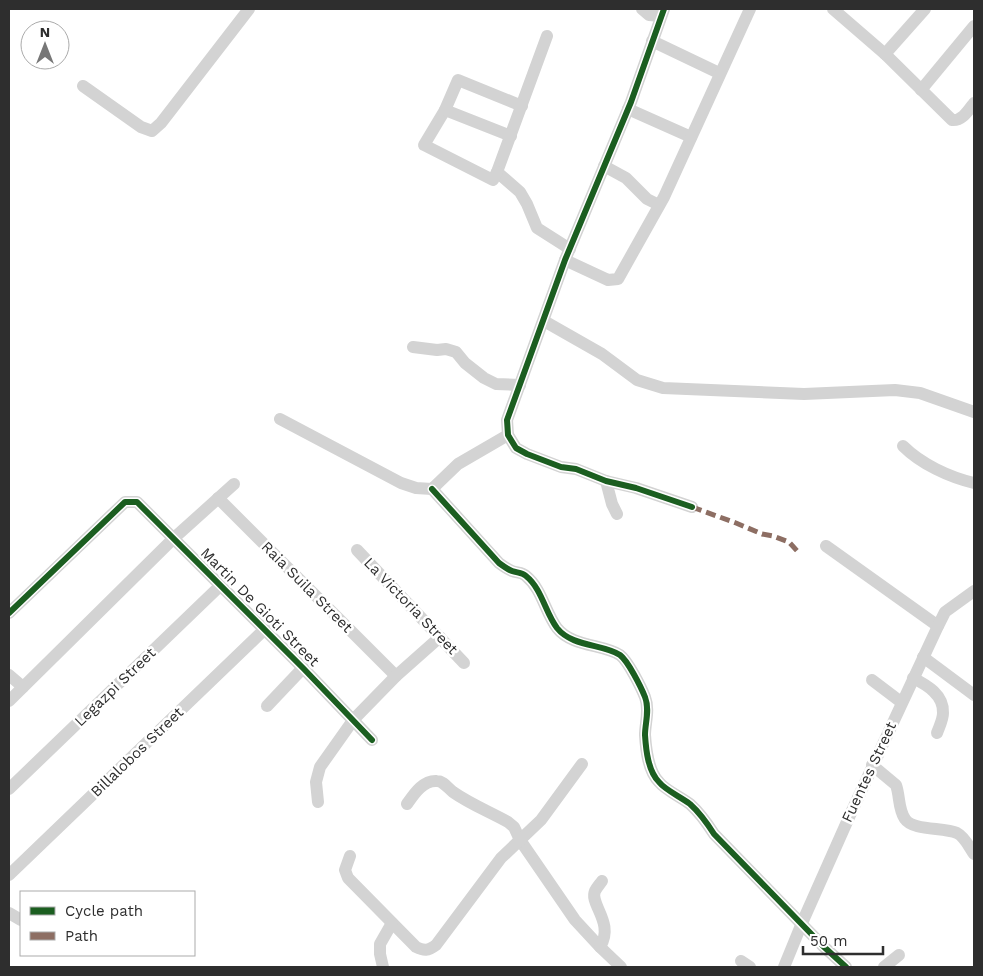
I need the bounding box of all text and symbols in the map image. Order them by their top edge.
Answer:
north arrow [20,20,70,70]
text: N [40,24,50,40]
street label: Raia Suila Street [258,538,357,637]
street label: Martin De Gioti Street [197,544,324,671]
street label: La Victoria Street [360,554,462,659]
street label: Legazpi Street [71,643,160,730]
street label: Billalobos Street [87,703,188,801]
street label: Fuentes Street [838,718,900,825]
legend [20,891,195,956]
text: Cycle path [65,902,143,920]
scale bar [803,924,883,956]
text: Path [65,927,98,945]
text: 50 m [810,932,847,950]

